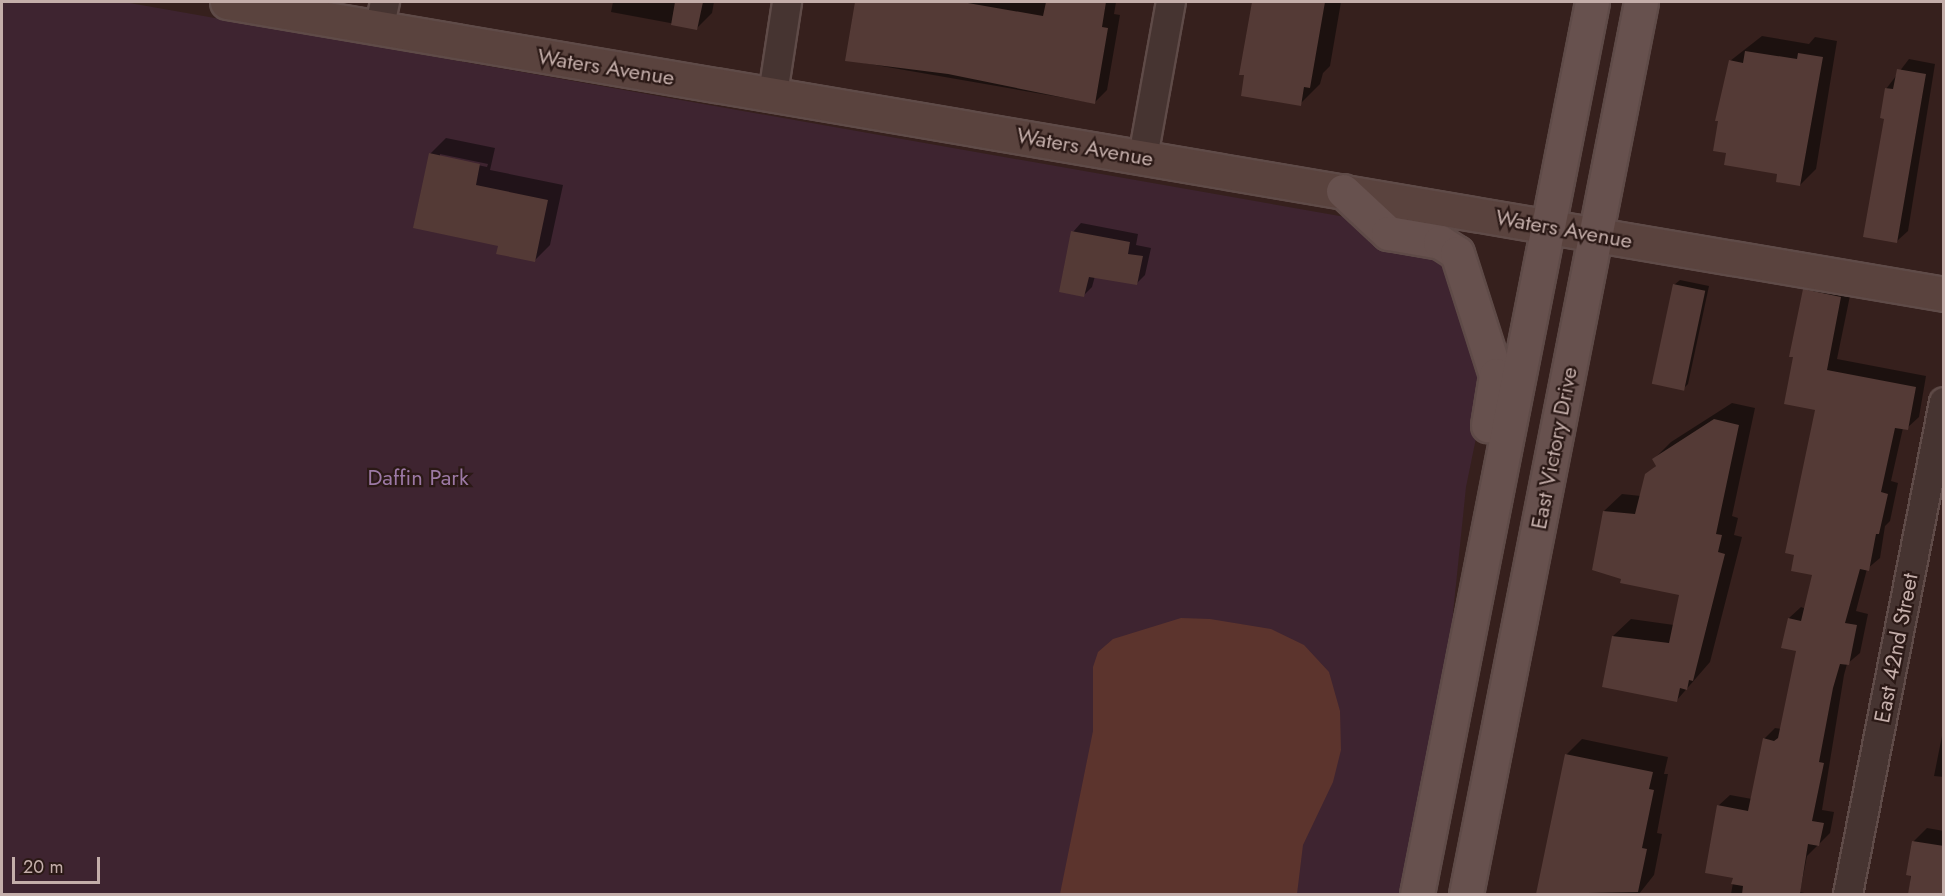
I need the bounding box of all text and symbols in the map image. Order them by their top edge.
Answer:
street label: Waters Avenue [536,43,676,91]
street label: Waters Avenue [1015,122,1155,172]
street label: Waters Avenue [1494,204,1634,254]
street label: East Victory Drive [1525,365,1583,531]
park label: Daffin Park [367,465,469,491]
street label: East 42nd Street [1869,571,1923,725]
scale bar [15,845,104,883]
text: 20 m [23,854,63,880]

